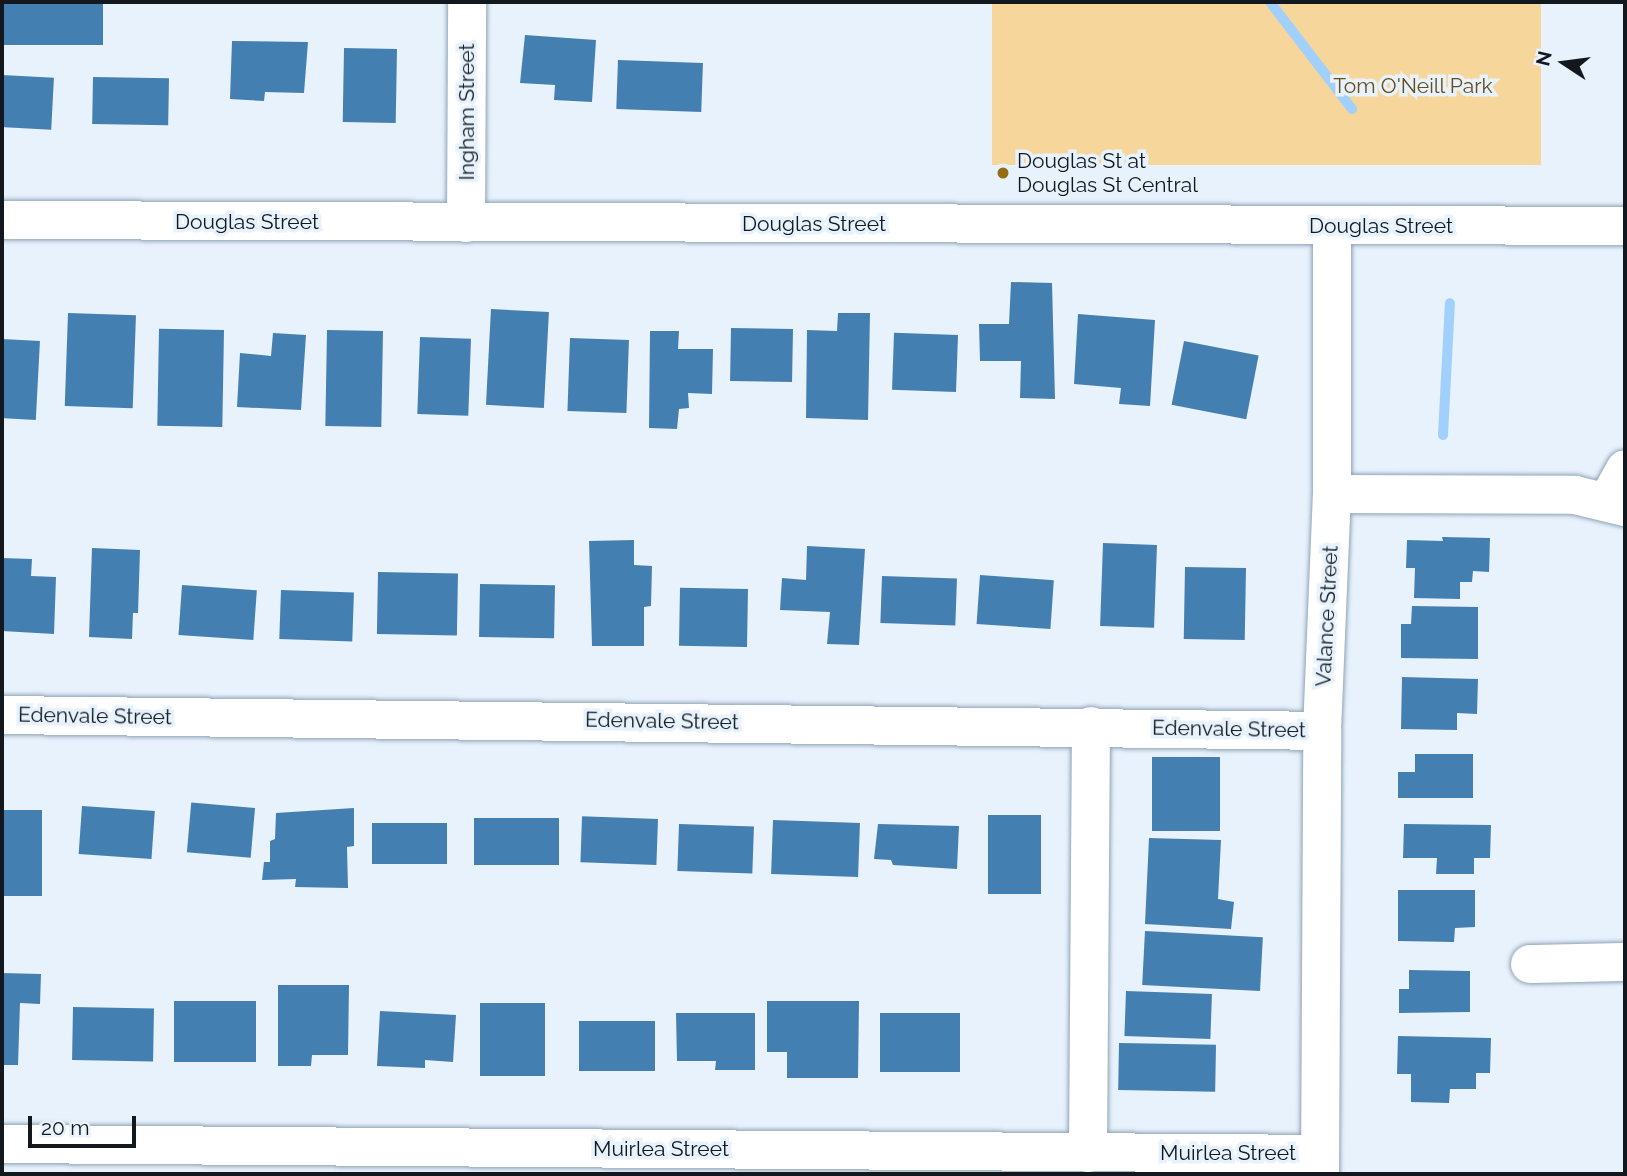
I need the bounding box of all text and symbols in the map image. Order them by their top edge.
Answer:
north arrow [1529,28,1599,98]
street label: Ingham Street [454,44,480,180]
text: N [1531,49,1556,68]
park label: Tom O'Neill Park [1333,73,1493,99]
place label: Douglas St at Douglas St Central [1017,148,1198,198]
marker: Douglas St at Douglas St Central [995,165,1011,181]
street label: Douglas Street [175,209,319,235]
street label: Douglas Street [742,211,886,237]
street label: Douglas Street [1309,213,1453,239]
street label: Valance Street [1311,545,1343,687]
street label: Edenvale Street [18,702,172,730]
street label: Edenvale Street [585,707,739,735]
street label: Edenvale Street [1152,715,1306,743]
scale bar [32,1102,140,1146]
text: 20 m [41,1115,89,1140]
street label: Muirlea Street [593,1136,729,1162]
street label: Muirlea Street [1160,1140,1296,1166]

